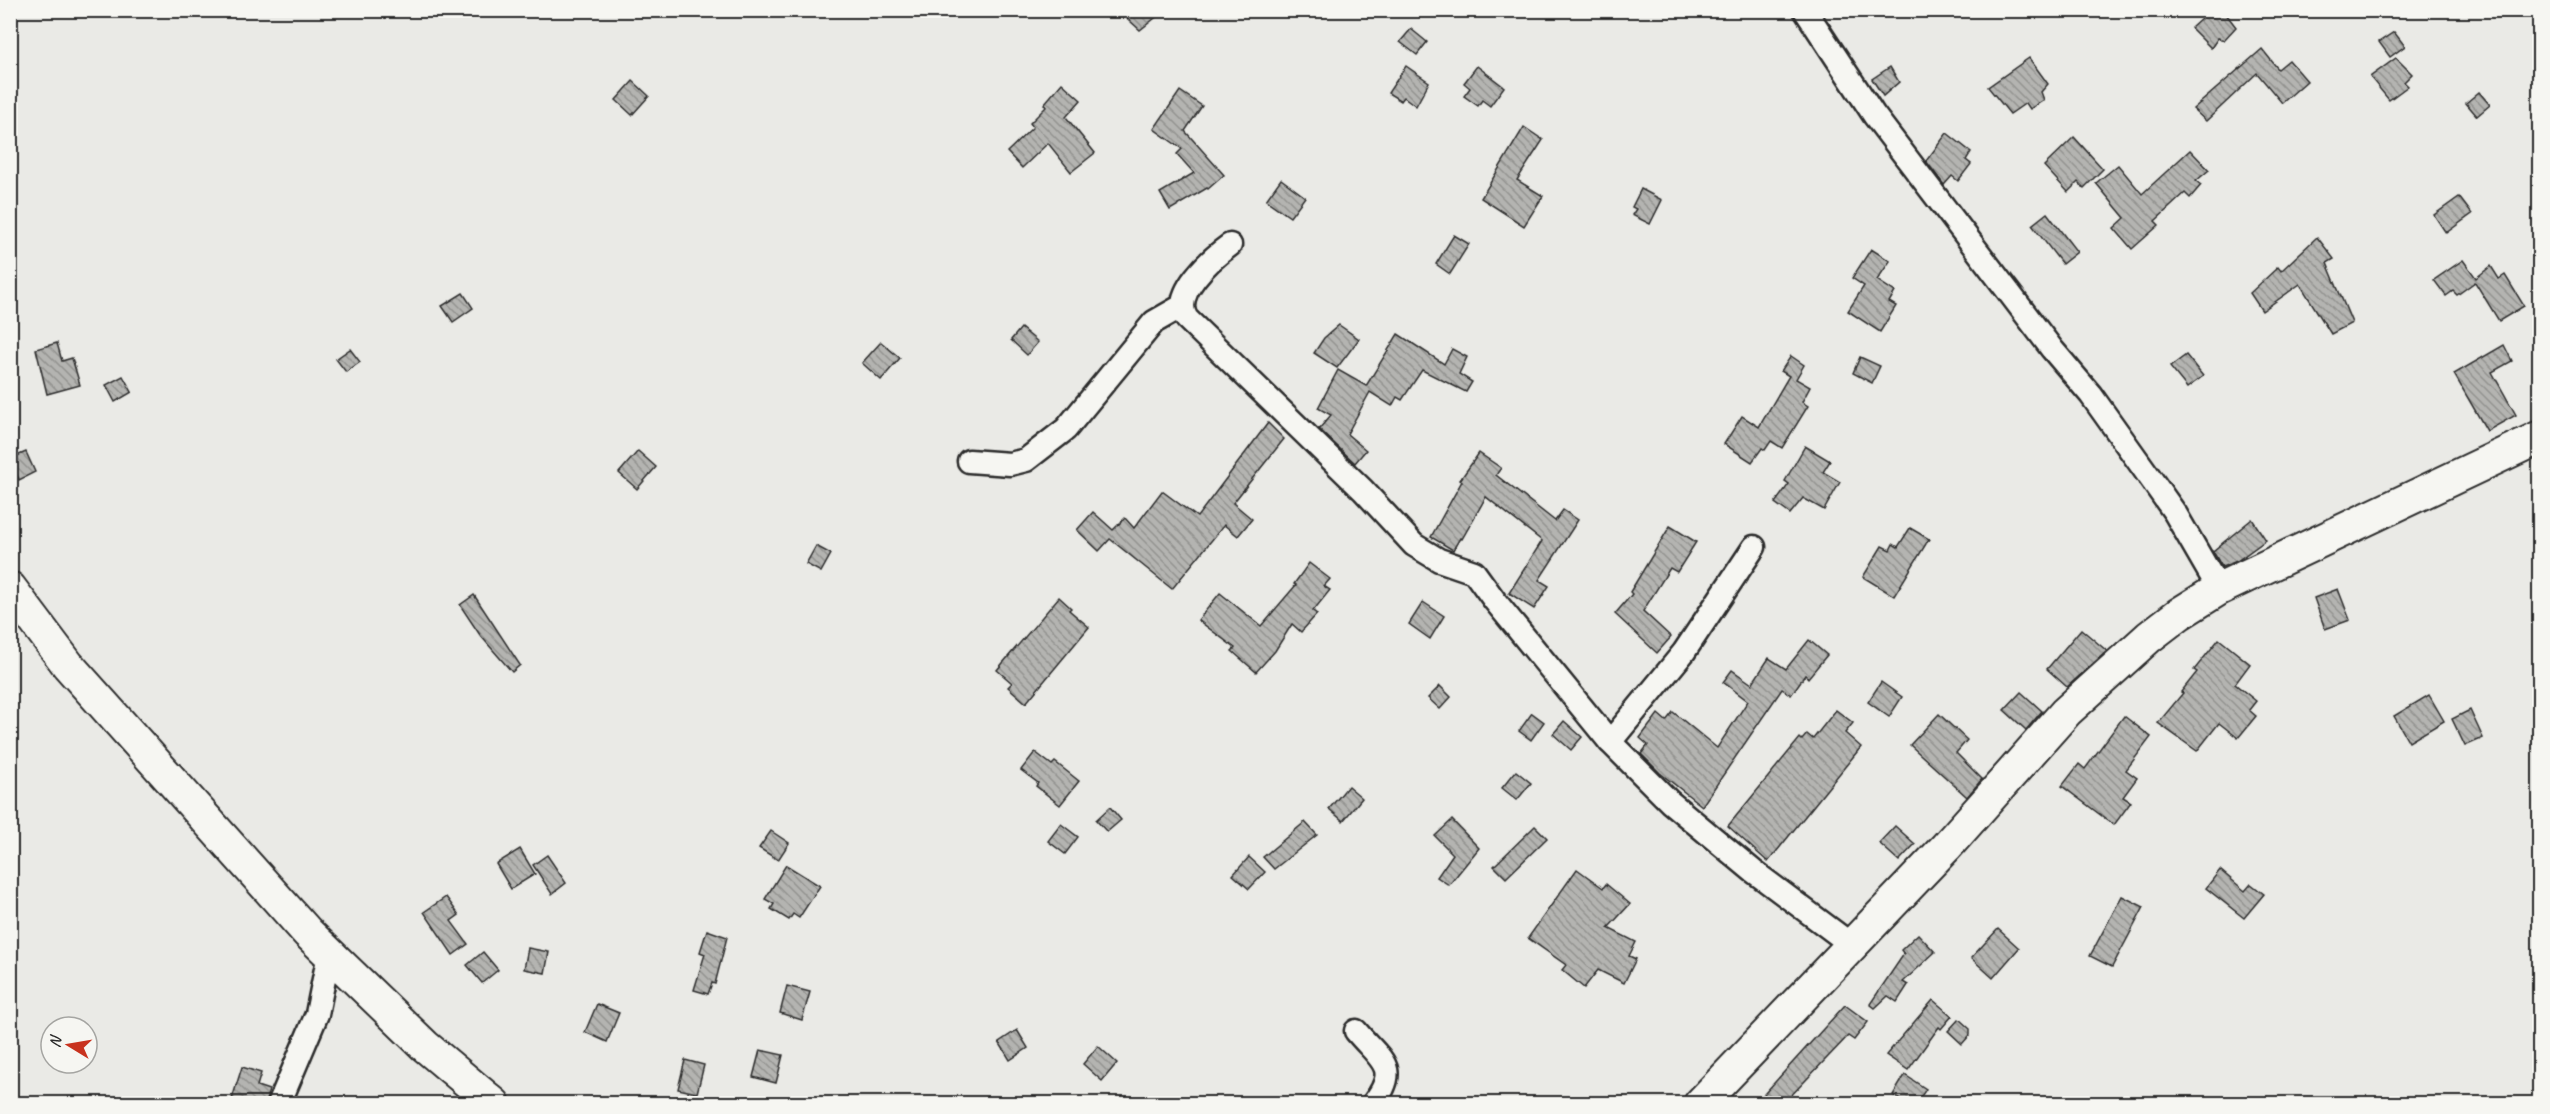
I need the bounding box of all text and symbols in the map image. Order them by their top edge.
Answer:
north arrow [39,1015,99,1075]
text: N [44,1033,67,1049]

